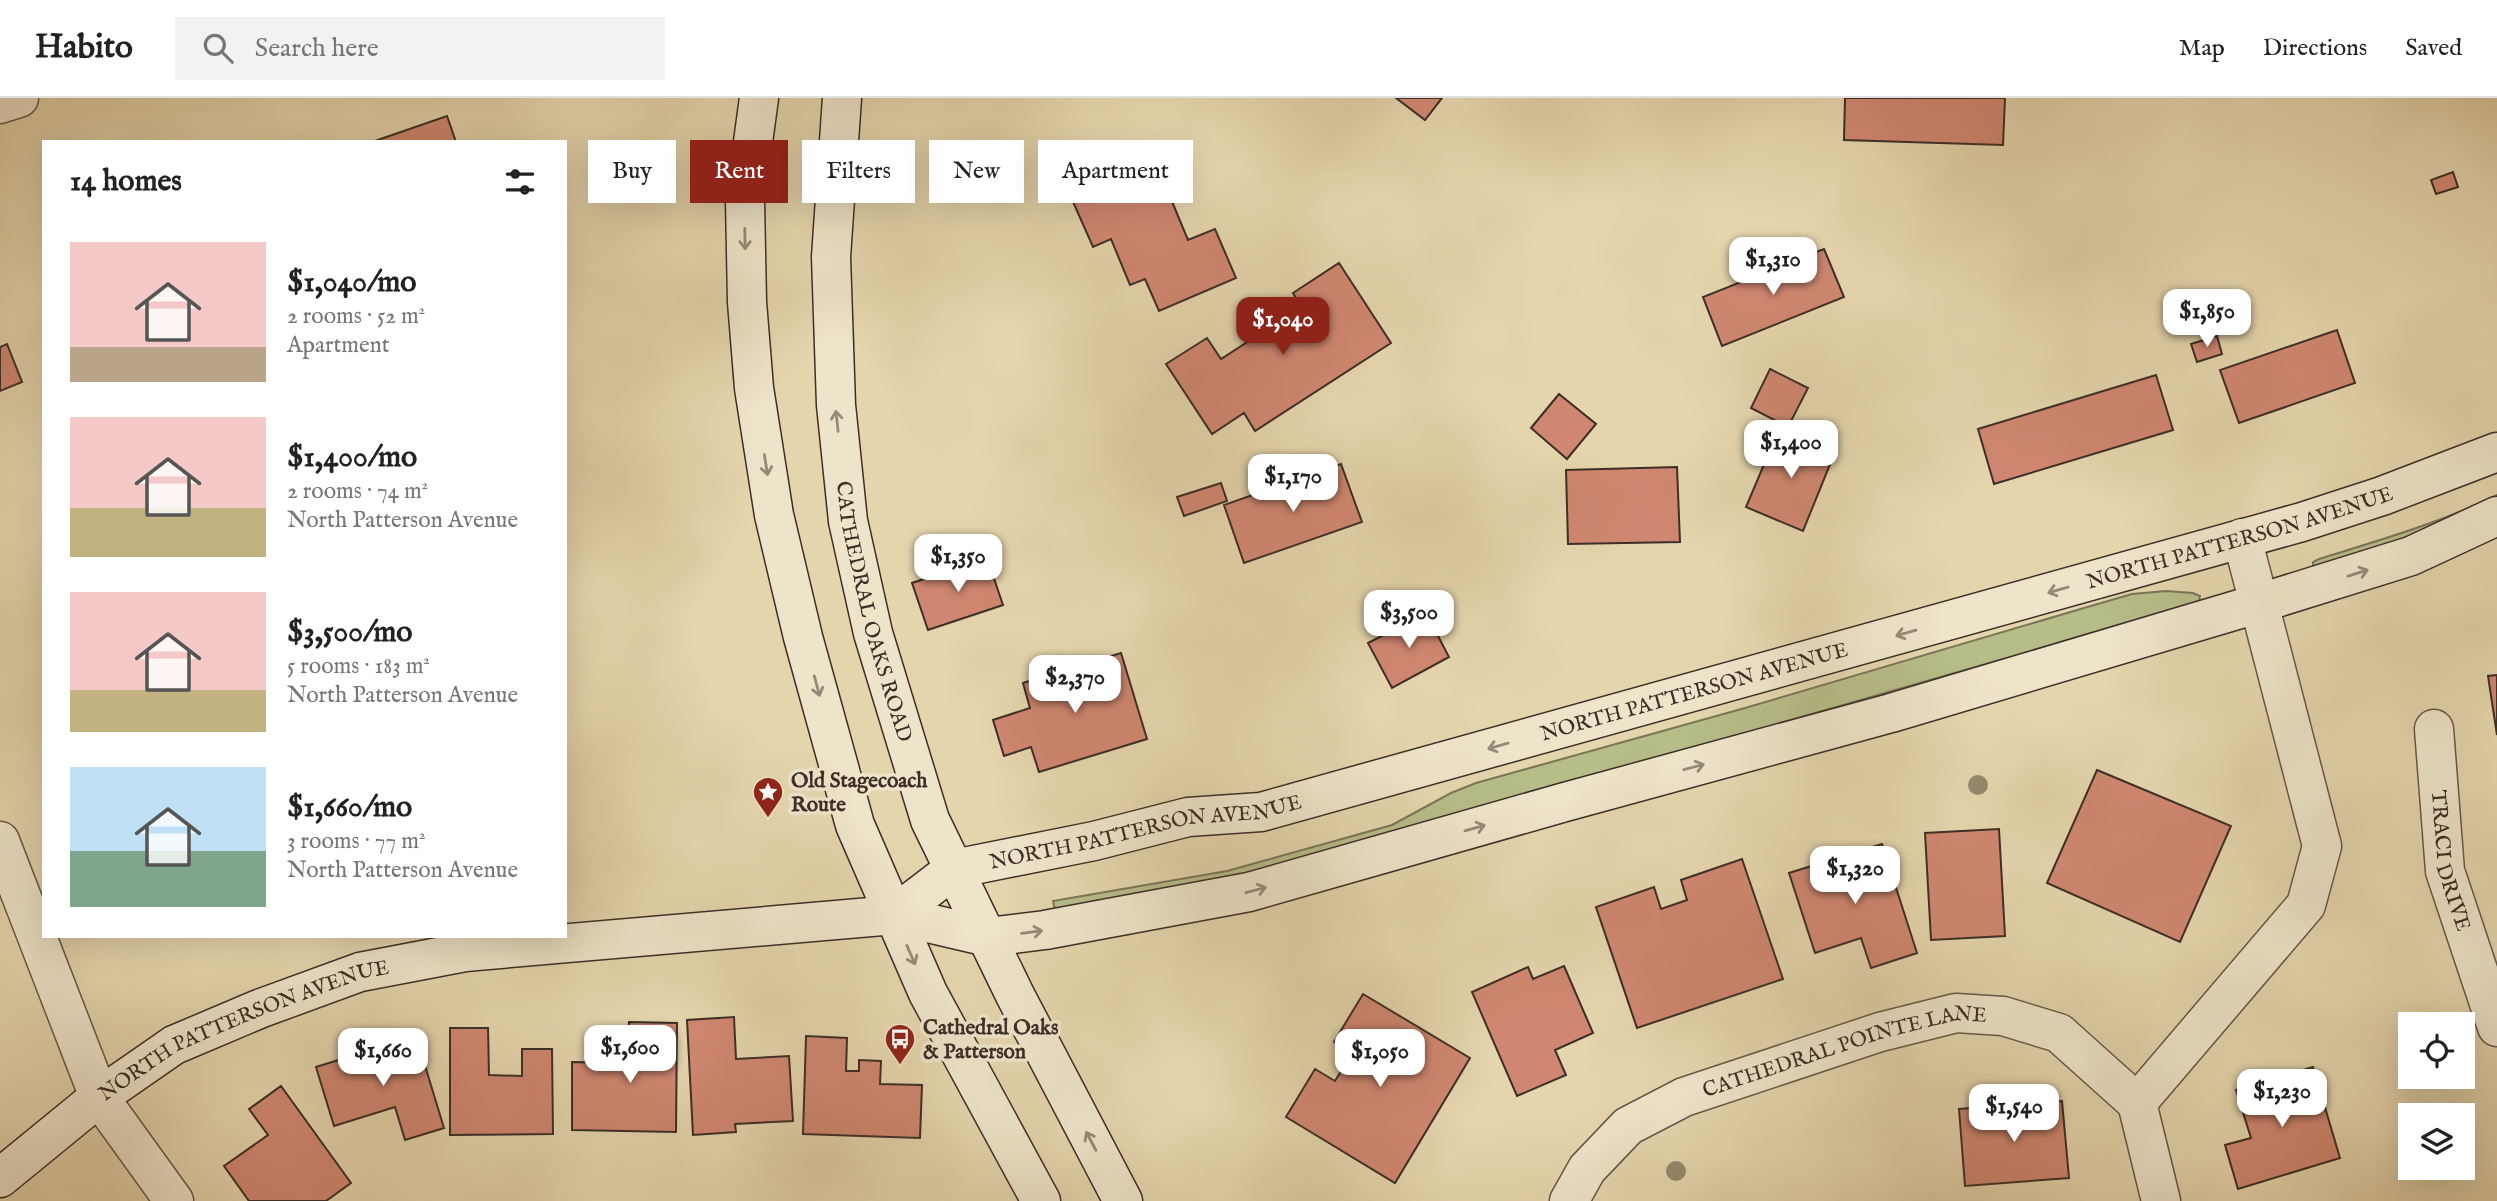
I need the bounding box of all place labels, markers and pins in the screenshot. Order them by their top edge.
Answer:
pin: $1,310 [1716,238,1830,297]
pin: $1,850 [2150,289,2264,349]
pin: $1,040 [1226,298,1340,357]
pin: $1,400 [1734,420,1848,480]
pin: $1,170 [1236,454,1350,514]
pin: $1,350 [901,534,1015,594]
pin: $3,500 [1352,590,1466,650]
pin: $2,370 [1018,656,1132,715]
place label: Old Stagecoach Route [791,768,928,819]
place icon: Old Stagecoach Route [751,775,785,819]
pin: $1,320 [1798,846,1912,906]
place label: Cathedral Oaks & Patterson [923,1015,1058,1066]
bus stop icon: Cathedral Oaks & Patterson [883,1022,917,1066]
pin: $1,600 [573,1026,687,1085]
pin: $1,660 [326,1028,440,1088]
pin: $1,050 [1323,1030,1437,1089]
pin: $1,230 [2225,1070,2339,1129]
pin: $1,540 [1957,1084,2071,1144]

